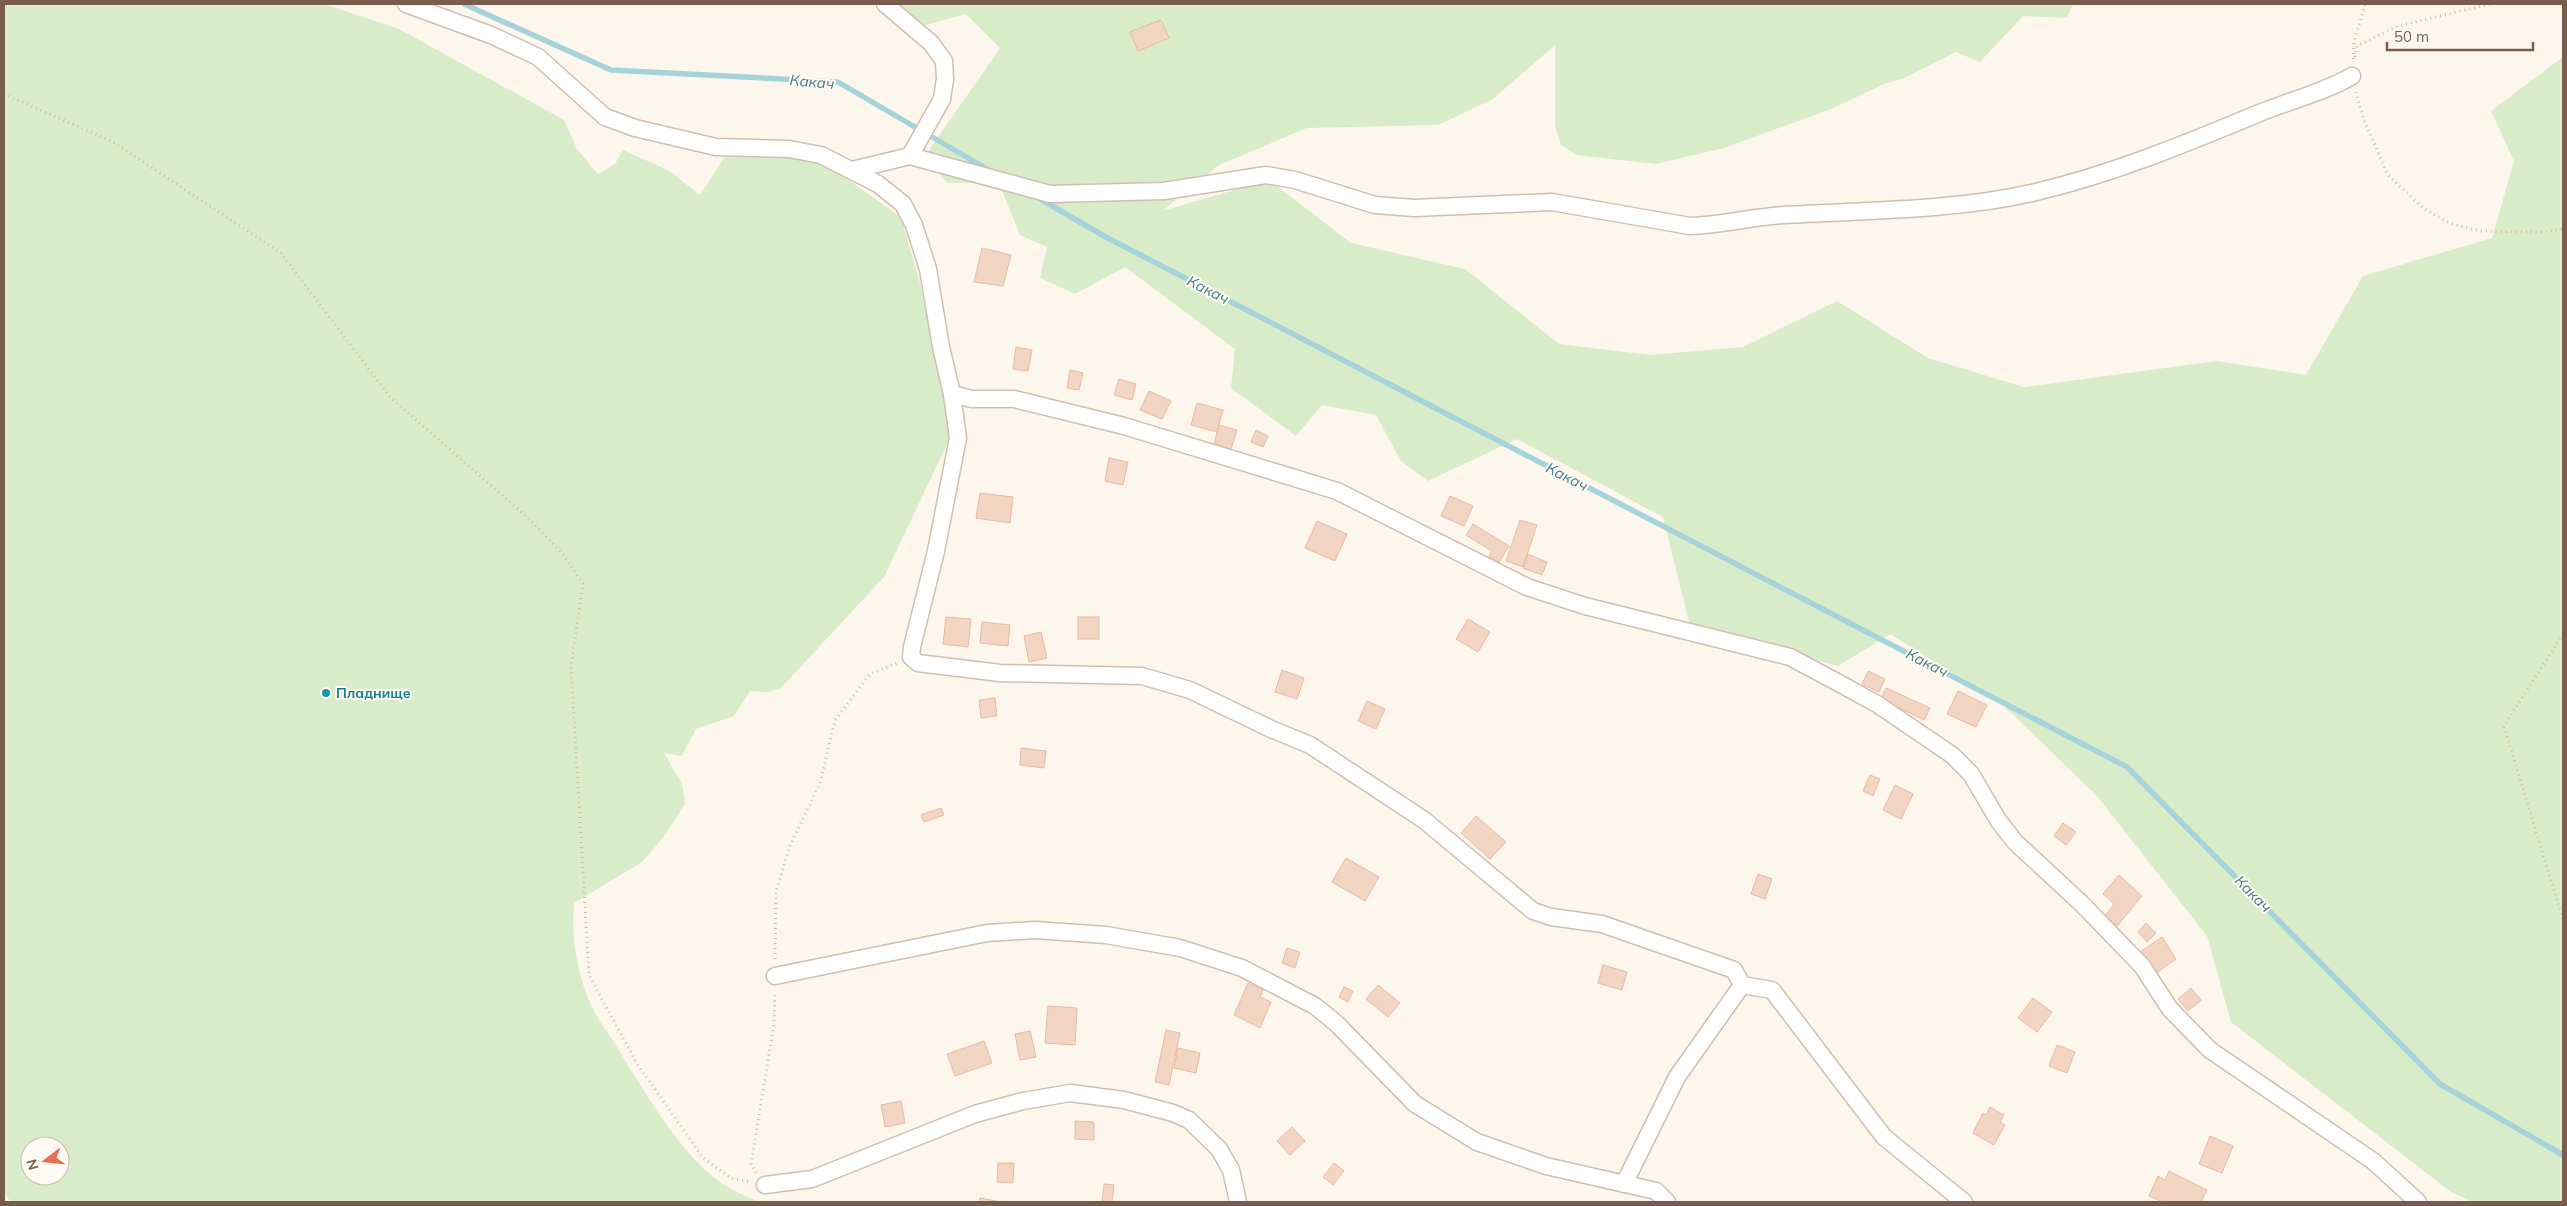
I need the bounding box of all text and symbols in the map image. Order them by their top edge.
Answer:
scale bar [2387,20,2533,52]
text: 50 m [2394,27,2429,46]
water label: Какач [789,70,835,93]
water label: Какач [1184,271,1232,308]
water label: Какач [1543,458,1591,495]
water label: Какач [1903,644,1951,681]
place label: Пладнище [336,684,411,702]
marker: Пладнище [320,687,332,699]
water label: Какач [2231,871,2276,916]
north arrow [20,1136,70,1186]
text: N [22,1157,43,1172]

